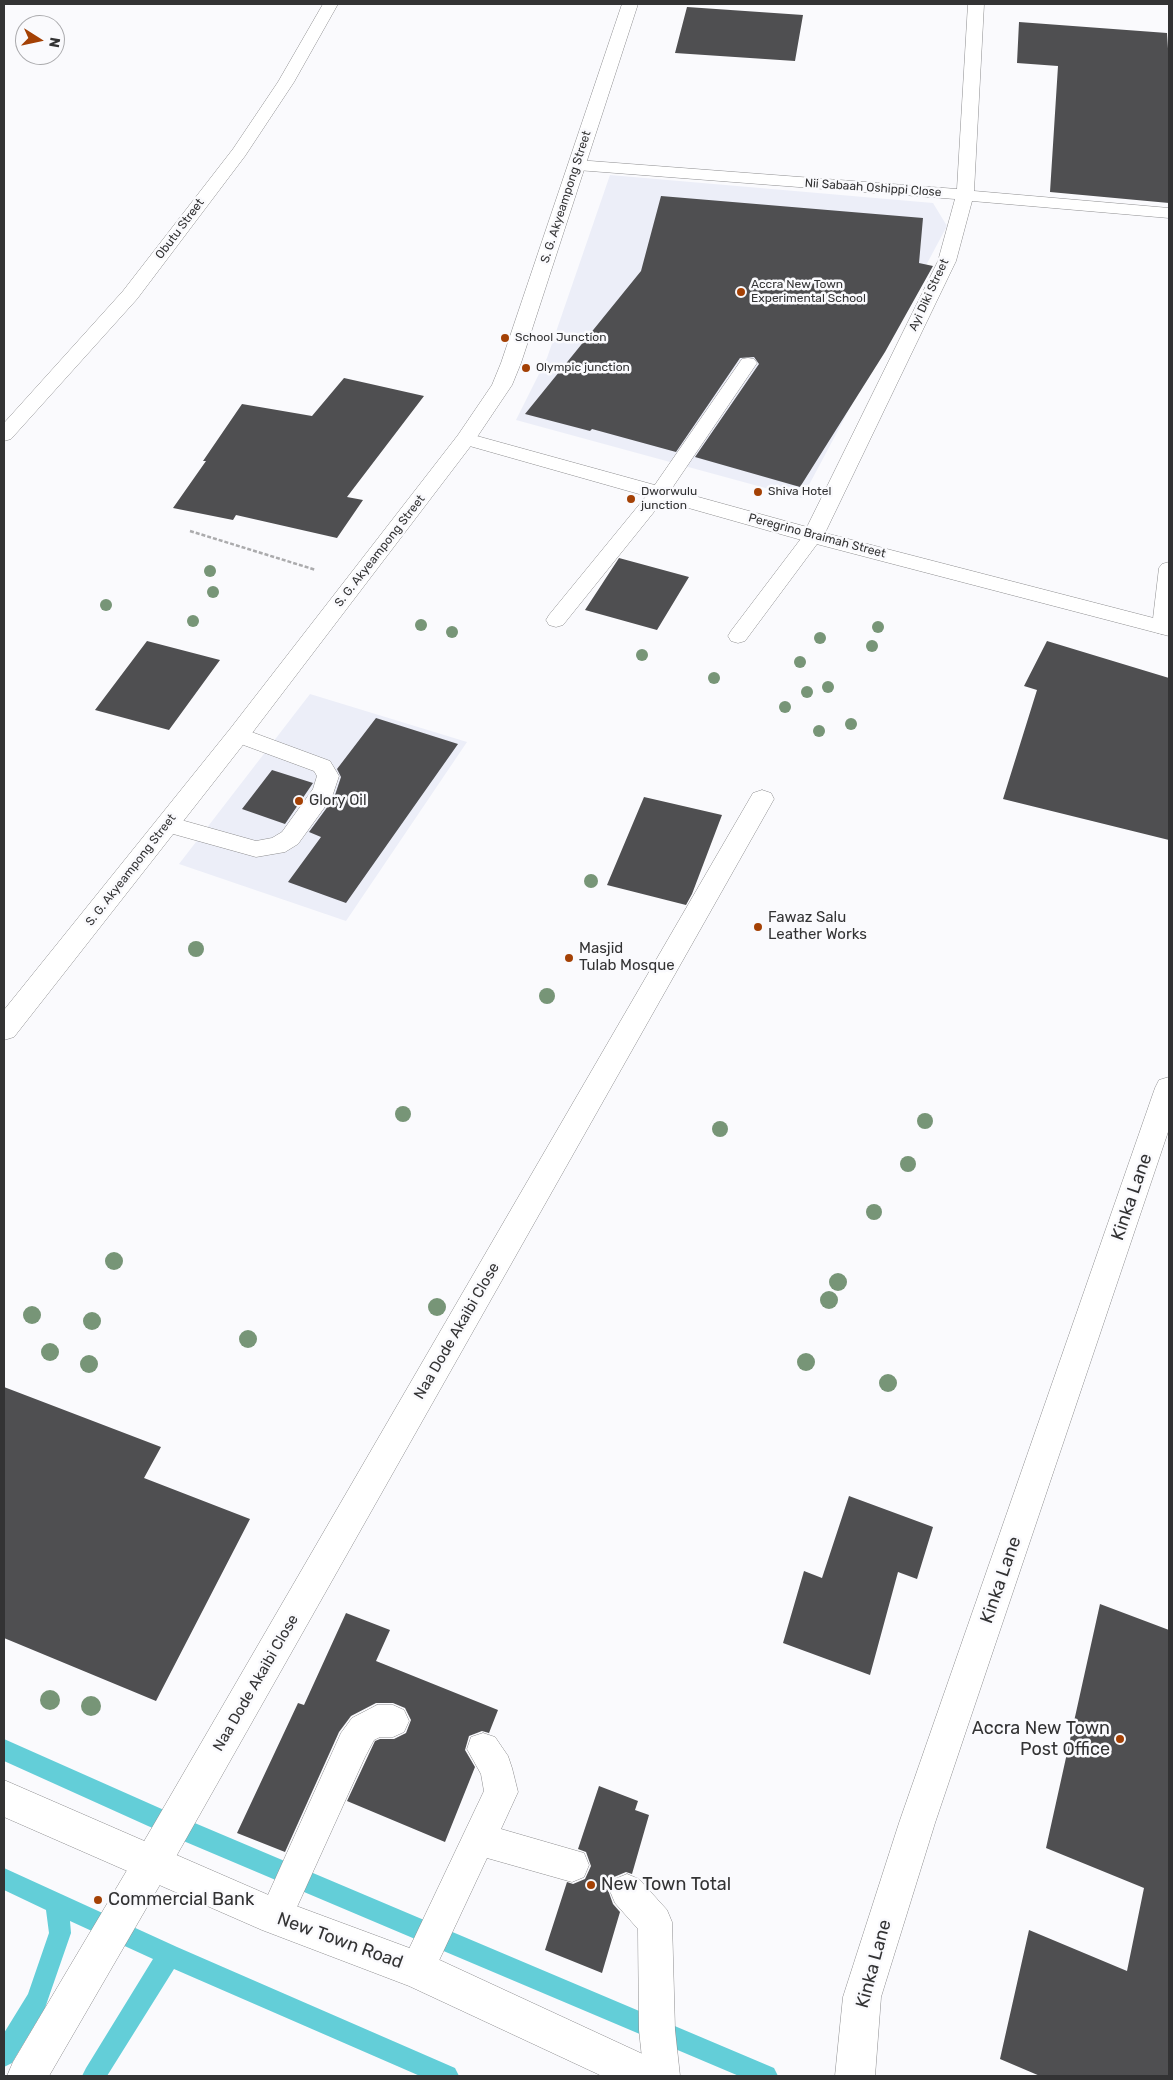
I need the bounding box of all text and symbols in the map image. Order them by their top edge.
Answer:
north arrow [15,15,65,65]
text: N [45,36,64,49]
street label: S. G. Akyeampong Street [538,129,594,265]
street label: Nii Sabaah Oshippi Close [804,176,942,200]
street label: Obutu Street [153,196,207,262]
street label: Ayi Diki Street [906,257,952,333]
place label: Accra New Town Experimental School [751,278,866,306]
marker: Accra New Town Experimental School [735,286,747,298]
place label: School Junction [515,331,606,345]
marker: School Junction [499,332,511,344]
place label: Olympic junction [536,361,630,375]
marker: Olympic junction [520,362,532,374]
place label: Dworwulu junction [641,485,697,513]
place label: Shiva Hotel [768,485,831,499]
marker: Shiva Hotel [752,486,764,498]
street label: S. G. Akyeampong Street [332,492,428,610]
marker: Dworwulu junction [625,493,637,505]
street label: Peregrino Braimah Street [747,511,887,561]
place label: Glory Oil [309,792,367,810]
marker: Glory Oil [293,795,305,807]
street label: S. G. Akyeampong Street [83,811,179,929]
place label: Fawaz Salu Leather Works [768,909,867,944]
marker: Fawaz Salu Leather Works [752,921,764,933]
place label: Masjid Tulab Mosque [579,940,675,975]
marker: Masjid Tulab Mosque [563,952,575,964]
street label: Kinka Lane [1107,1151,1157,1243]
street label: Naa Dode Akaibi Close [411,1260,503,1402]
street label: Kinka Lane [976,1534,1026,1626]
street label: Naa Dode Akaibi Close [210,1612,302,1754]
place label: Accra New Town Post Office [972,1718,1110,1760]
marker: Accra New Town Post Office [1114,1733,1126,1745]
place label: New Town Total [601,1874,731,1896]
marker: New Town Total [585,1879,597,1891]
place label: Commercial Bank [108,1889,254,1911]
marker: Commercial Bank [92,1894,104,1906]
street label: New Town Road [274,1908,406,1974]
street label: Kinka Lane [852,1917,896,2011]

